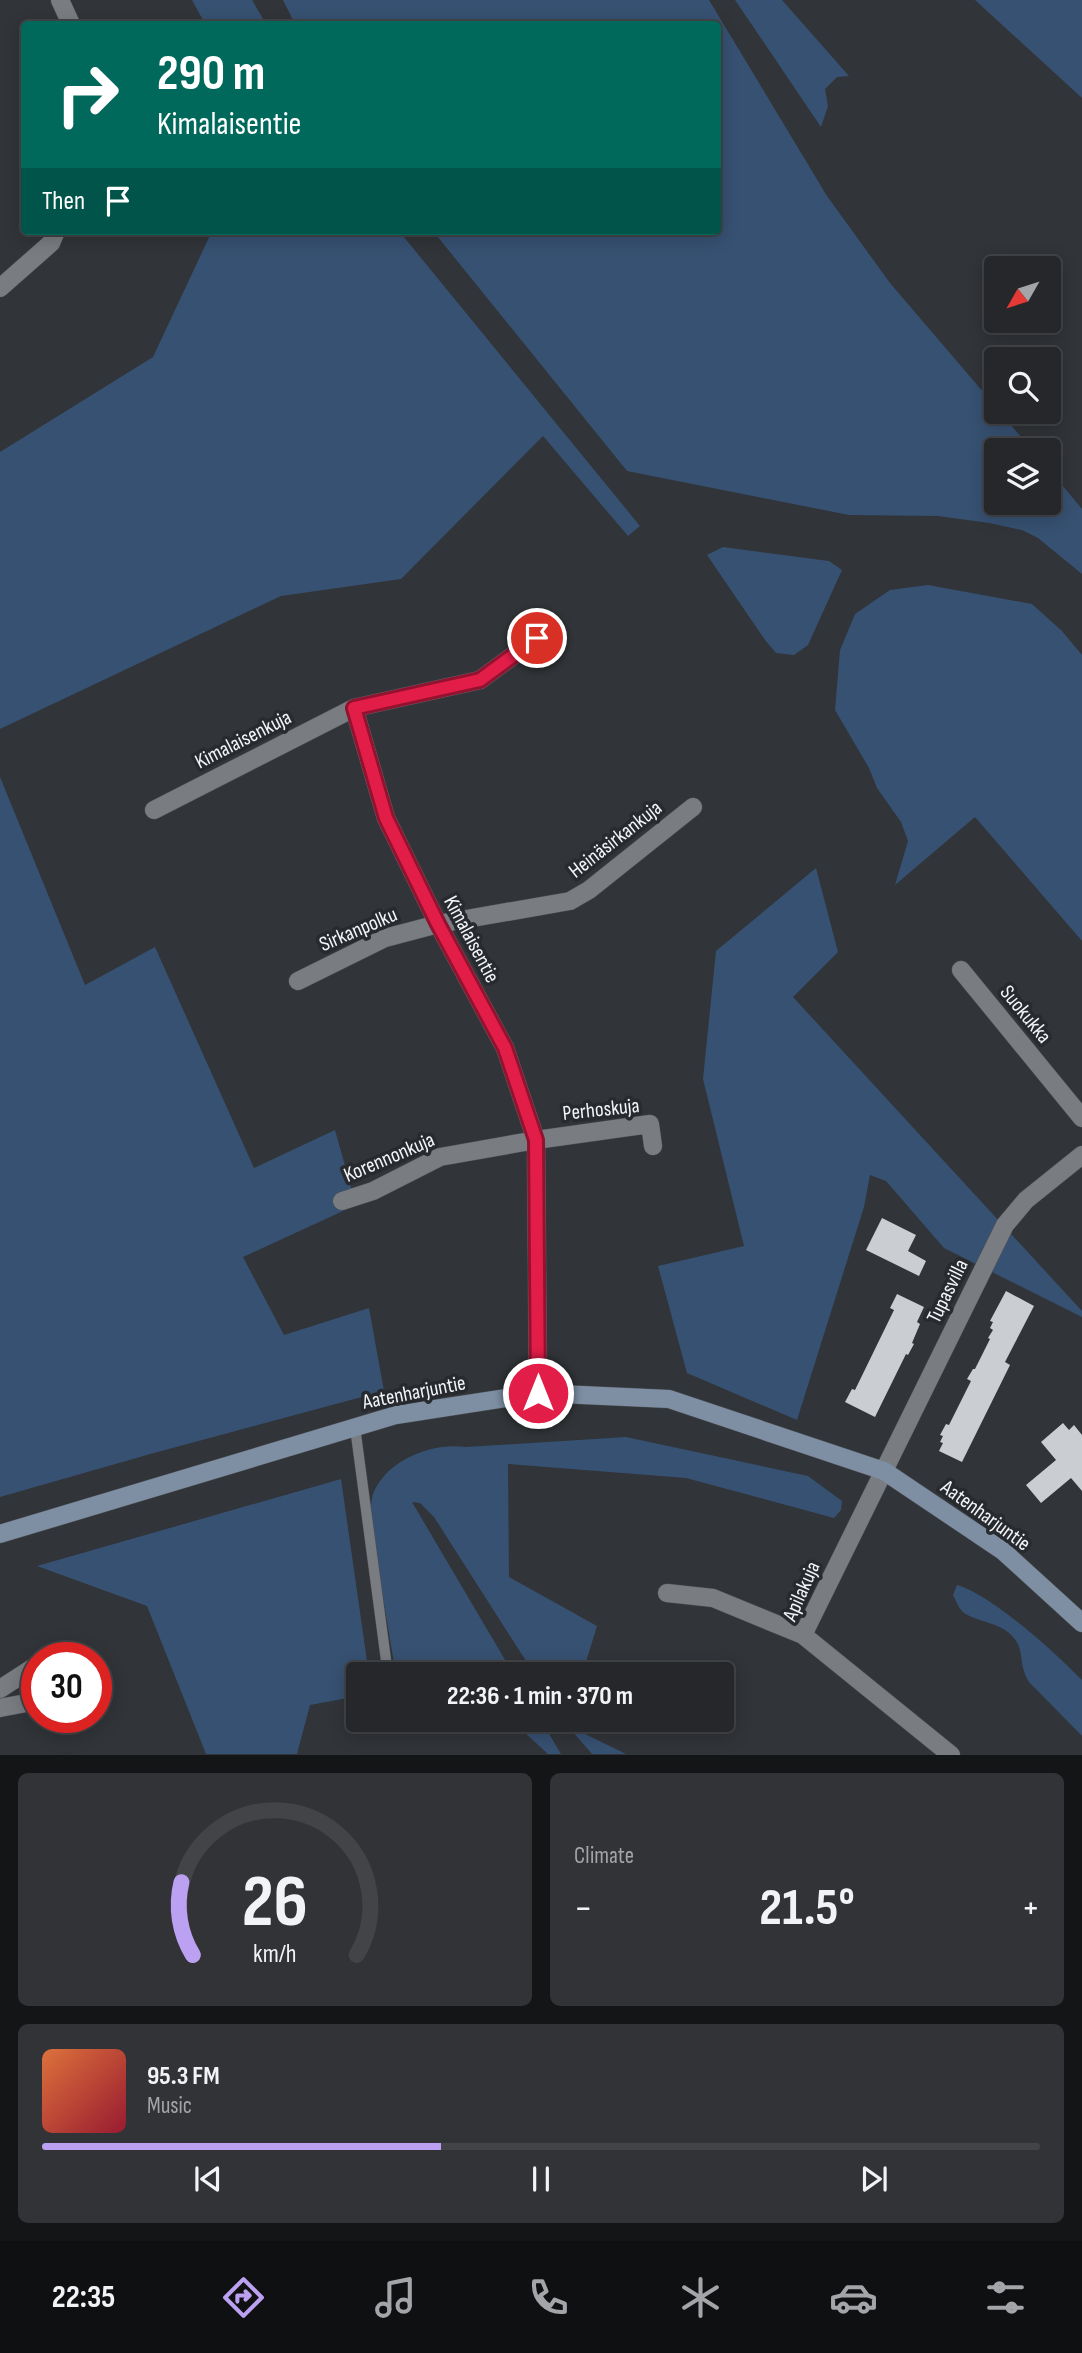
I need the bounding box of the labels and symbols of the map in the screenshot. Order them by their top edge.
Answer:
north arrow [984,256,1060,332]
pin [507,608,567,668]
street label: Kimalaisenkuja [191,705,295,774]
street label: Heinäsirkankuja [564,795,667,884]
street label: Kimalaisentie [438,892,505,987]
street label: Sirkanpolku [316,902,401,957]
street label: Suokukka [995,980,1057,1048]
street label: Perhoskuja [561,1093,641,1126]
street label: Korennonkuja [340,1127,438,1188]
street label: Tupasvilla [921,1255,974,1327]
position arrow [501,1356,575,1430]
street label: Aatenharjuntie [359,1370,468,1415]
street label: Aatenharjuntie [935,1474,1035,1556]
street label: Apilakuja [777,1558,826,1626]
speed limit sign: 30 [21,1642,112,1733]

